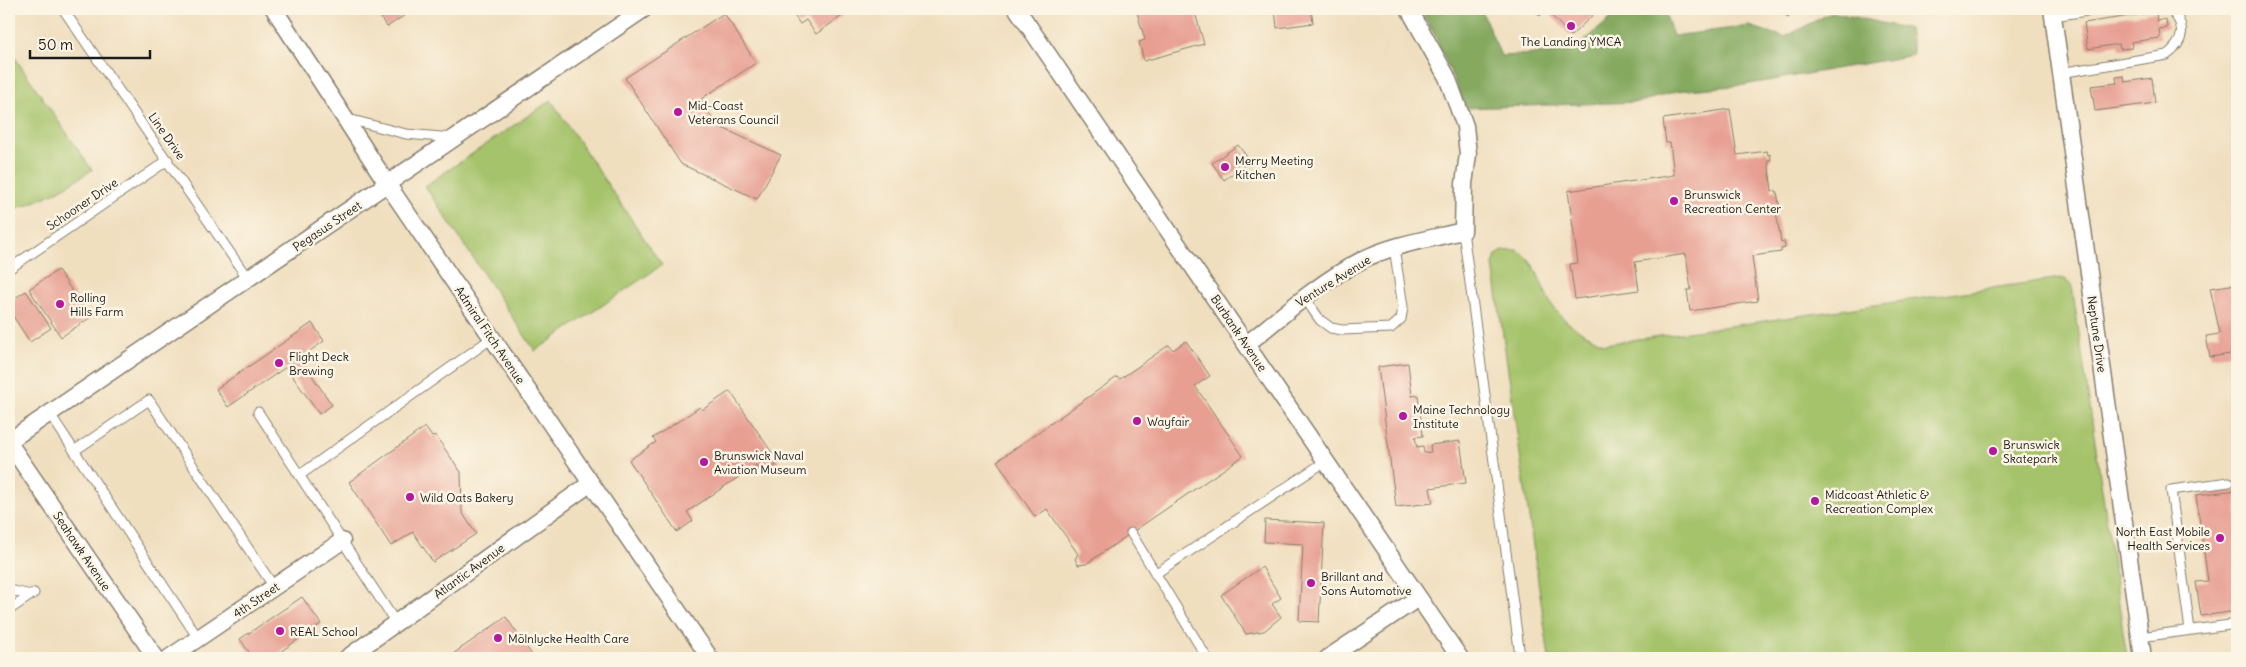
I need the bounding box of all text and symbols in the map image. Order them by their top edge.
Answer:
marker: The Landing YMCA [1565,20,1577,32]
scale bar [30,28,150,60]
place label: The Landing YMCA [1520,34,1622,49]
text: 50 m [38,35,73,54]
place label: Mid-Coast Veterans Council [688,98,779,127]
marker: Mid-Coast Veterans Council [672,106,684,118]
street label: Line Drive [145,110,189,162]
place label: Merry Meeting Kitchen [1235,153,1314,182]
marker: Merry Meeting Kitchen [1219,161,1231,173]
street label: Schooner Drive [44,175,120,233]
place label: Brunswick Recreation Center [1684,187,1781,216]
marker: Brunswick Recreation Center [1668,195,1680,207]
street label: Pegasus Street [290,198,364,254]
street label: Venture Avenue [1293,252,1373,310]
street label: Admiral Fitch Avenue [452,283,528,387]
place label: Rolling Hills Farm [70,290,124,319]
street label: Burbank Avenue [1208,292,1270,374]
street label: Neptune Drive [2084,295,2110,373]
marker: Rolling Hills Farm [54,298,66,310]
place label: Flight Deck Brewing [289,349,349,378]
marker: Flight Deck Brewing [273,357,285,369]
place label: Maine Technology Institute [1413,402,1510,431]
marker: Maine Technology Institute [1397,410,1409,422]
place label: Wayfair [1147,414,1189,429]
marker: Wayfair [1131,415,1143,427]
place label: Brunswick Skatepark [2003,437,2060,466]
marker: Brunswick Skatepark [1987,445,1999,457]
place label: Brunswick Naval Aviation Museum [714,448,807,477]
marker: Brunswick Naval Aviation Museum [698,456,710,468]
place label: Midcoast Athletic & Recreation Complex [1825,487,1933,516]
place label: Wild Oats Bakery [420,490,514,505]
marker: Wild Oats Bakery [404,491,416,503]
marker: Midcoast Athletic & Recreation Complex [1809,495,1821,507]
street label: Seahawk Avenue [50,509,114,593]
place label: North East Mobile Health Services [2115,524,2210,553]
marker: North East Mobile Health Services [2214,532,2226,544]
street label: Atlantic Avenue [431,540,507,602]
place label: Brillant and Sons Automotive [1321,569,1411,598]
marker: Brillant and Sons Automotive [1305,577,1317,589]
street label: 4th Street [230,579,282,621]
place label: REAL School [290,624,358,639]
marker: REAL School [274,625,286,637]
place label: Mölnlycke Health Care [508,631,629,646]
marker: Mölnlycke Health Care [492,632,504,644]

